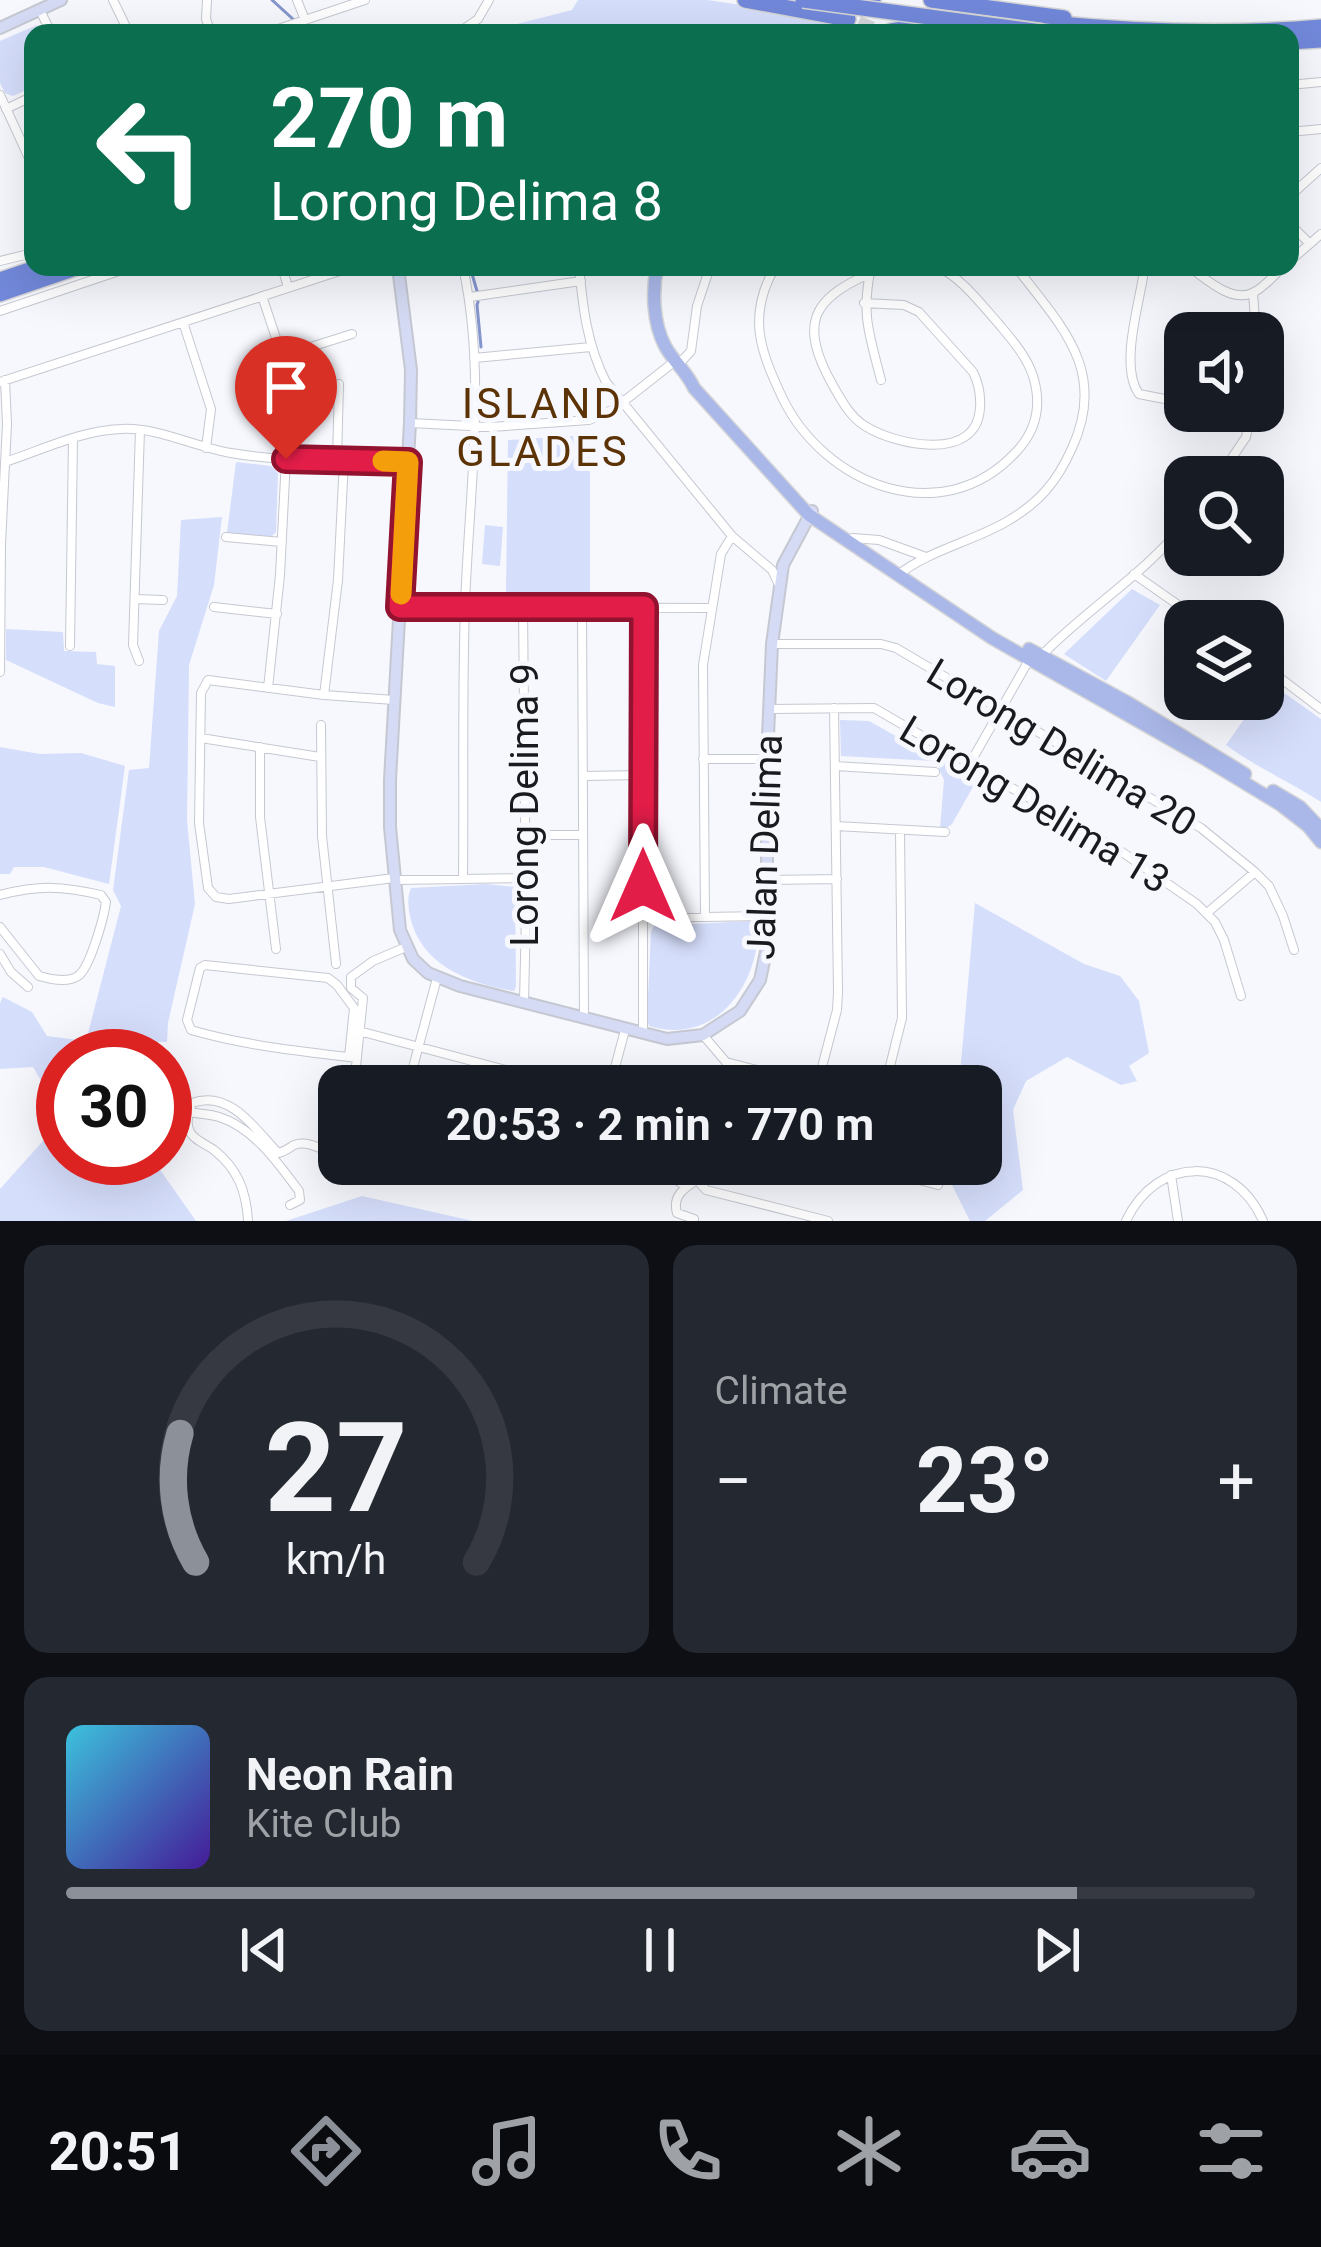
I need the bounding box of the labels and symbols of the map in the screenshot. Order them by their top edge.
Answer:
pin [235,336,337,459]
district label: ISLAND GLADES [456,379,630,476]
street label: Lorong Delima 20 [919,649,1204,846]
street label: Lorong Delima 9 [502,663,548,947]
street label: Lorong Delima 13 [892,706,1177,903]
street label: Jalan Delima [738,734,792,960]
position arrow [580,823,706,949]
speed limit sign: 30 [36,1029,192,1185]

